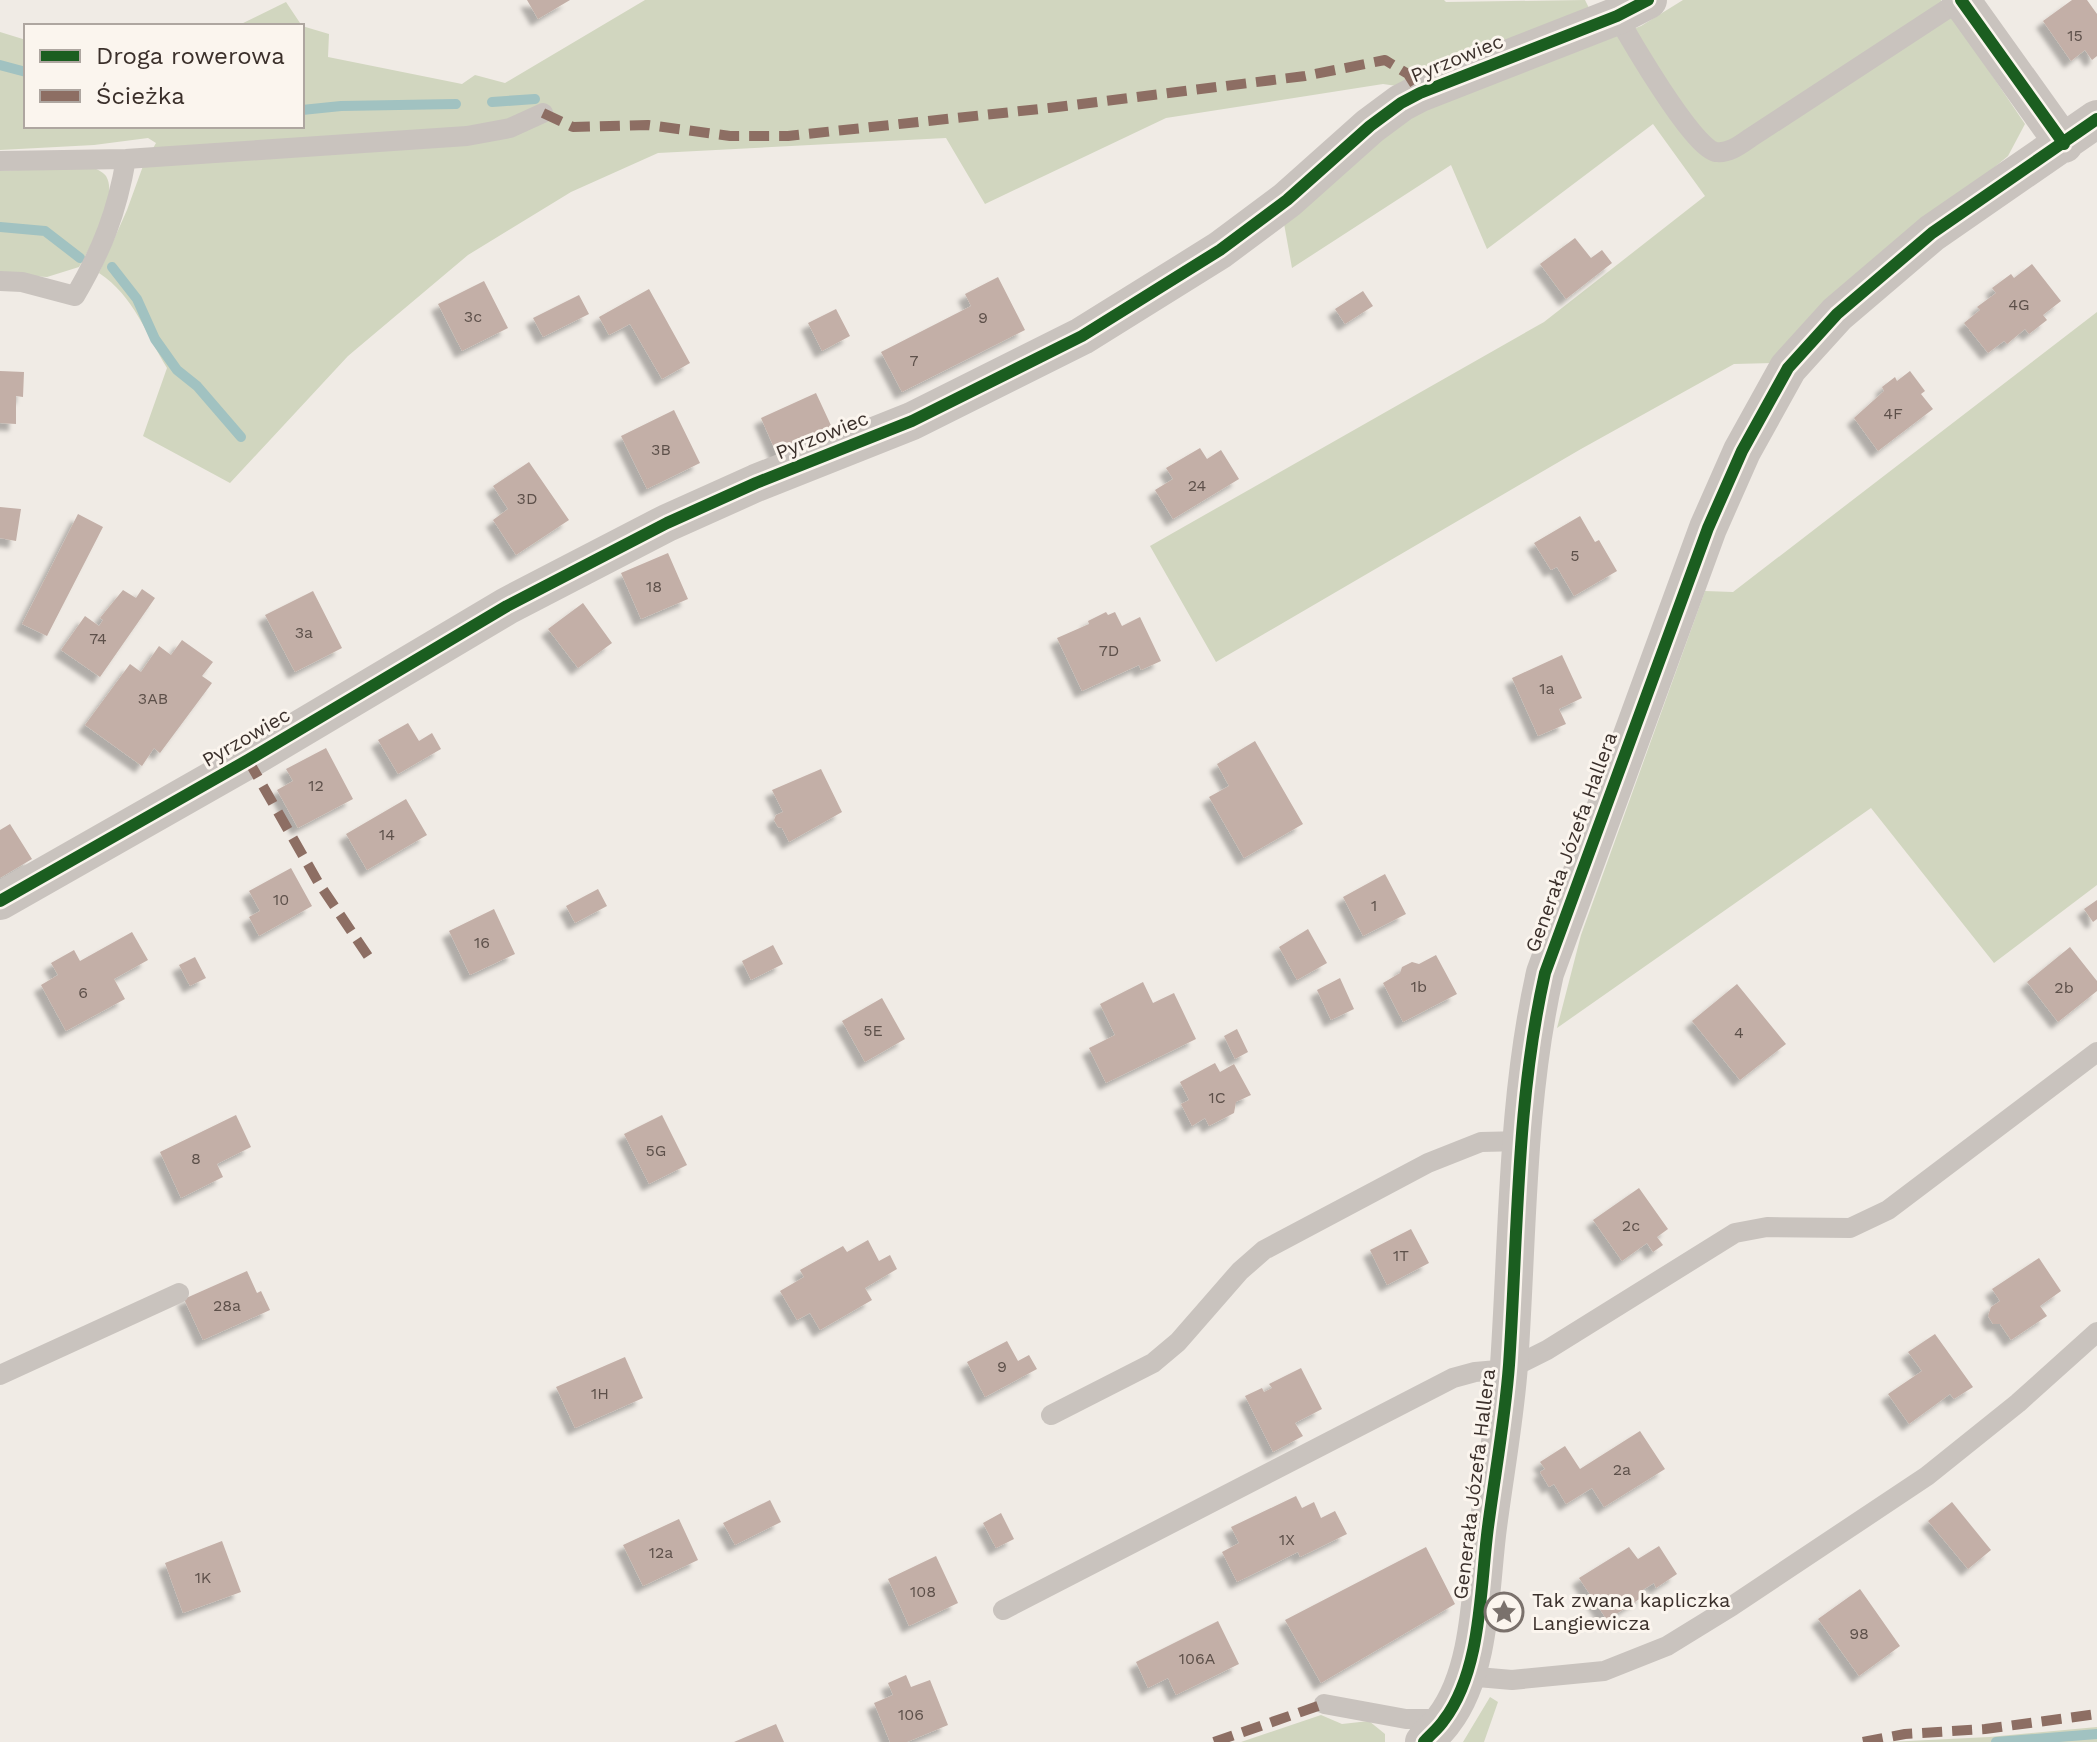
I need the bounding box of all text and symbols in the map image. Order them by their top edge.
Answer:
legend [24,24,304,128]
house number: 15 [2067,26,2083,45]
street label: Pyrzowiec [1407,29,1507,87]
text: Droga rowerowa [96,42,285,70]
text: Ścieżka [96,82,185,110]
house number: 4G [2008,295,2030,314]
house number: 3c [464,307,482,326]
house number: 9 [978,308,988,327]
house number: 7 [910,351,919,370]
house number: 4F [1883,404,1903,423]
street label: Pyrzowiec [772,406,872,464]
house number: 3B [651,440,671,459]
house number: 24 [1188,476,1207,495]
house number: 3D [517,489,537,508]
house number: 5 [1570,546,1580,565]
house number: 18 [646,577,662,596]
house number: 3a [295,623,313,642]
house number: 74 [89,629,107,648]
house number: 7D [1099,641,1119,660]
house number: 1a [1539,679,1555,698]
house number: 3AB [138,689,168,708]
street label: Pyrzowiec [198,702,294,772]
street label: Generała Józefa Hallera [1520,729,1622,955]
house number: 12 [308,776,324,795]
house number: 14 [379,825,395,844]
house number: 10 [273,890,289,909]
house number: 1 [1371,896,1377,915]
house number: 16 [474,933,490,952]
house number: 1b [1411,977,1427,996]
house number: 2b [2054,978,2074,997]
house number: 6 [78,983,88,1002]
house number: 5E [863,1021,883,1040]
house number: 4 [1734,1023,1744,1042]
house number: 1C [1208,1088,1226,1107]
house number: 5G [646,1141,666,1160]
house number: 8 [191,1149,201,1168]
house number: 2c [1622,1216,1640,1235]
house number: 1T [1393,1246,1409,1265]
house number: 28a [213,1296,241,1315]
house number: 9 [997,1357,1007,1376]
street label: Generała Józefa Hallera [1448,1367,1500,1601]
house number: 1H [591,1384,609,1403]
house number: 2a [1613,1460,1631,1479]
house number: 1X [1279,1530,1295,1549]
house number: 12a [649,1543,673,1562]
house number: 1K [195,1568,212,1587]
house number: 108 [910,1582,936,1601]
place label: Tak zwana kapliczka Langiewicza [1532,1588,1730,1635]
place icon: Tak zwana kapliczka Langiewicza [1483,1591,1525,1633]
house number: 98 [1849,1624,1869,1643]
house number: 106A [1179,1649,1216,1668]
house number: 106 [898,1705,924,1724]

